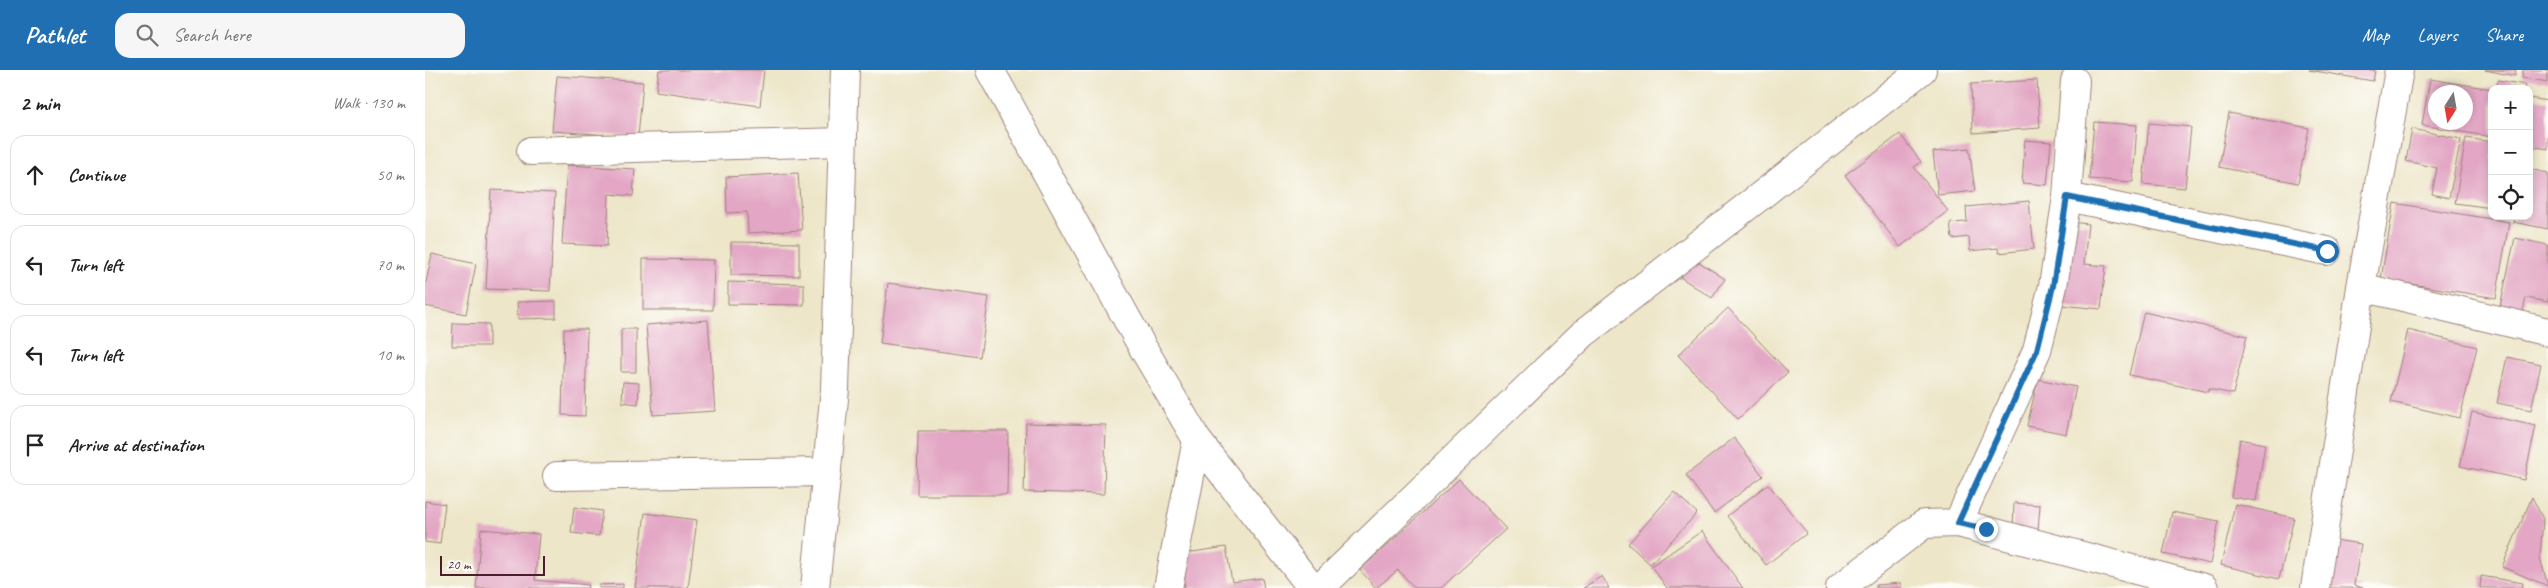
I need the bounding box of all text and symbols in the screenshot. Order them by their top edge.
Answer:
search box [115,13,465,58]
text: Pathlet [25,20,85,50]
icon: search [133,21,161,49]
text: Search here [173,23,251,47]
text: Map [2362,24,2390,46]
text: Layers [2418,24,2457,46]
text: Share [2485,24,2523,46]
north arrow [2428,85,2473,130]
map controls [2488,85,2533,220]
button: + [2488,85,2533,130]
text: 2 min [20,90,60,116]
text: Walk · 130 m [333,93,405,113]
button: − [2488,130,2533,175]
icon: ahead [21,161,49,189]
text: Continue [68,163,125,187]
text: 50 m [377,165,404,185]
button: locate [2488,175,2533,220]
route start [2316,240,2339,263]
icon: left [21,251,49,279]
text: Turn left [68,253,123,277]
text: 70 m [377,255,404,275]
icon: left [21,341,49,369]
text: Turn left [68,343,123,367]
text: 10 m [377,345,404,365]
icon: arrive [21,431,49,459]
text: Arrive at destination [68,433,204,457]
route end [1975,518,1998,541]
scale bar [440,553,545,576]
text: 20 m [447,556,471,573]

